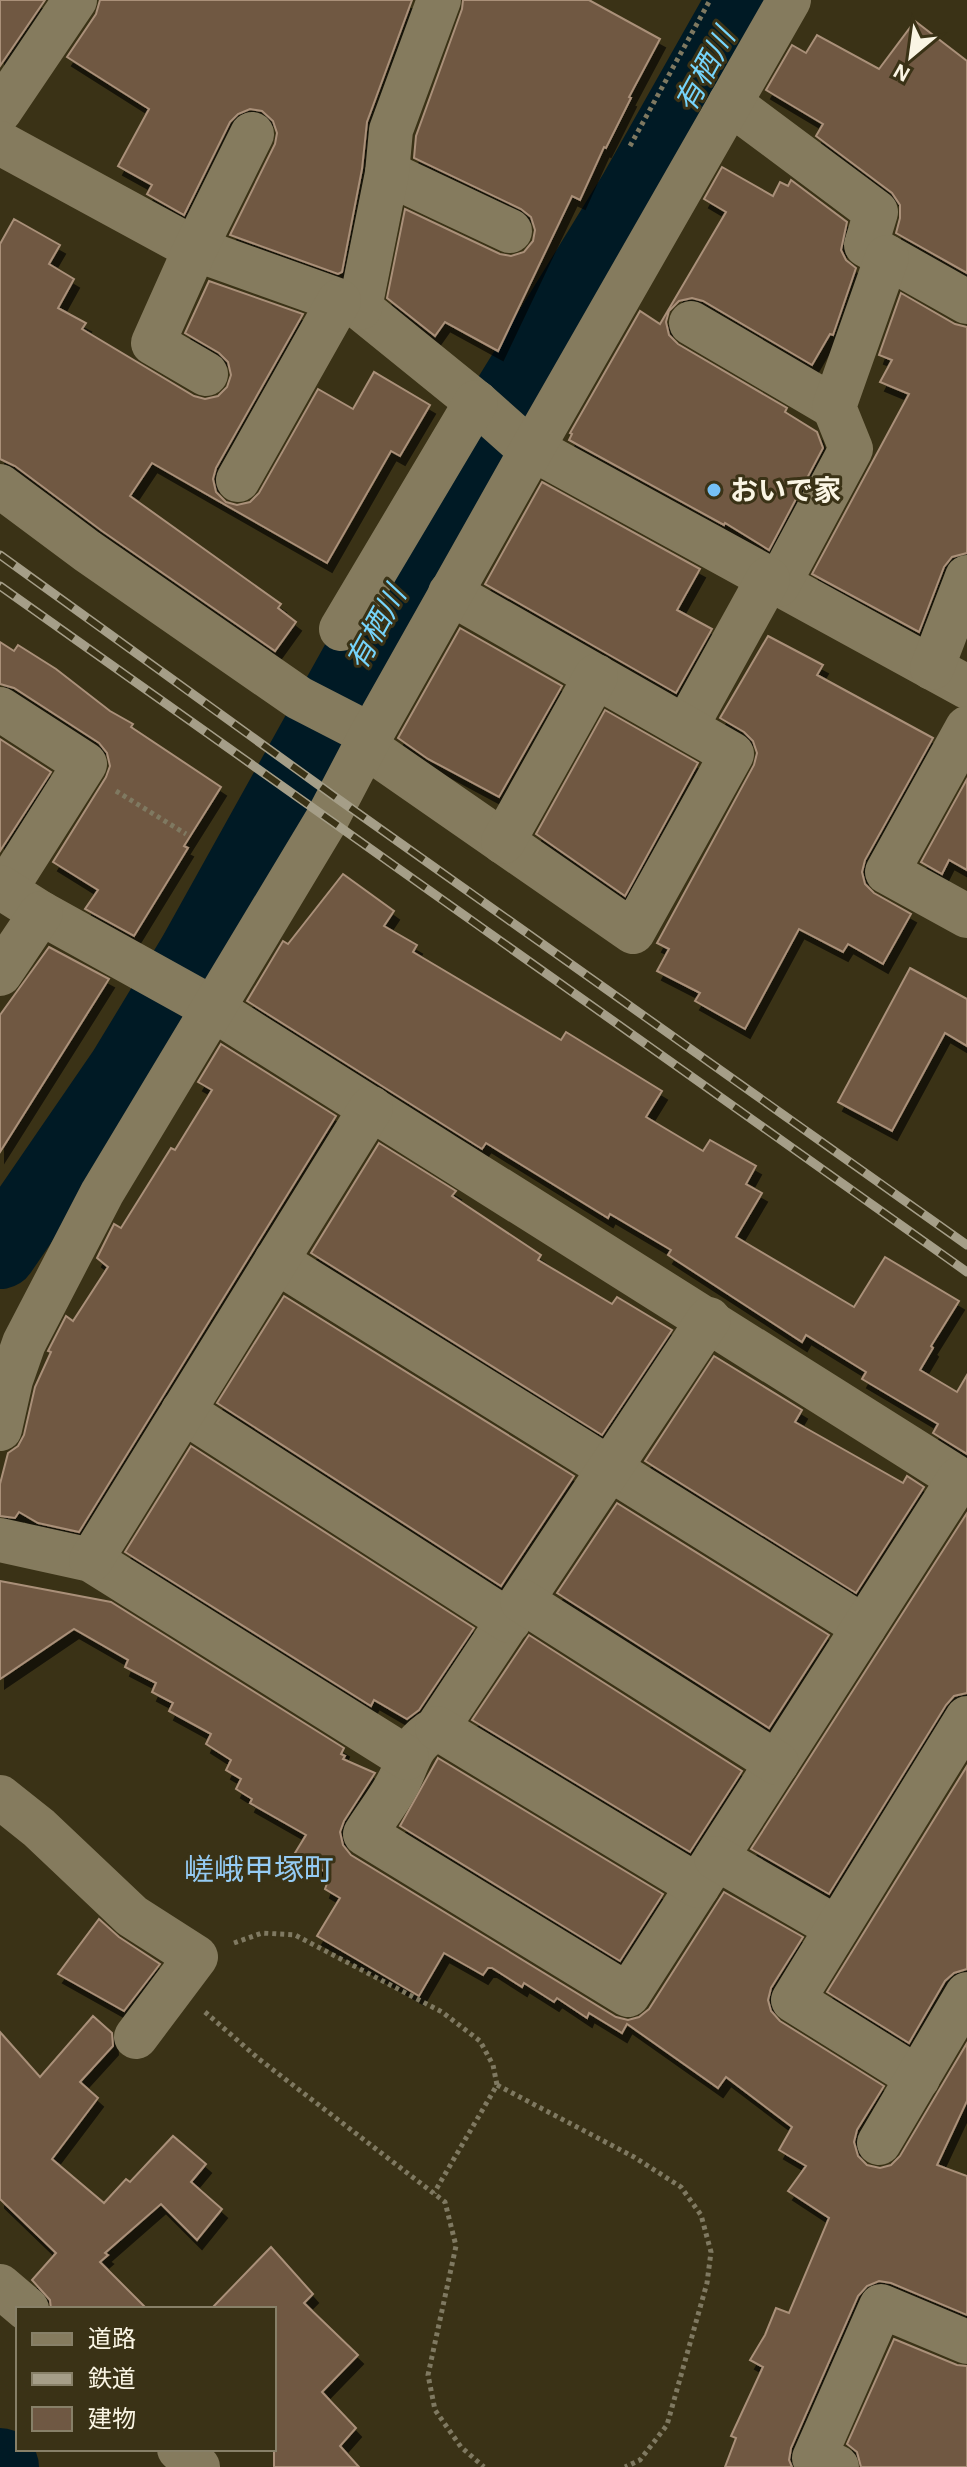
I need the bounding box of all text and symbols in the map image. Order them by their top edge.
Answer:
north arrow [871,16,951,96]
water label: 有栖川 [669,20,742,117]
text: N [890,59,914,86]
place label: おいで家 [730,476,841,506]
marker: おいで家 [705,481,723,499]
water label: 有栖川 [340,578,413,675]
district label: 嵯峨甲塚町 [184,1854,334,1886]
legend [16,2307,276,2451]
text: 道路 [88,2326,136,2352]
text: 鉄道 [88,2366,136,2392]
text: 建物 [88,2407,136,2432]

